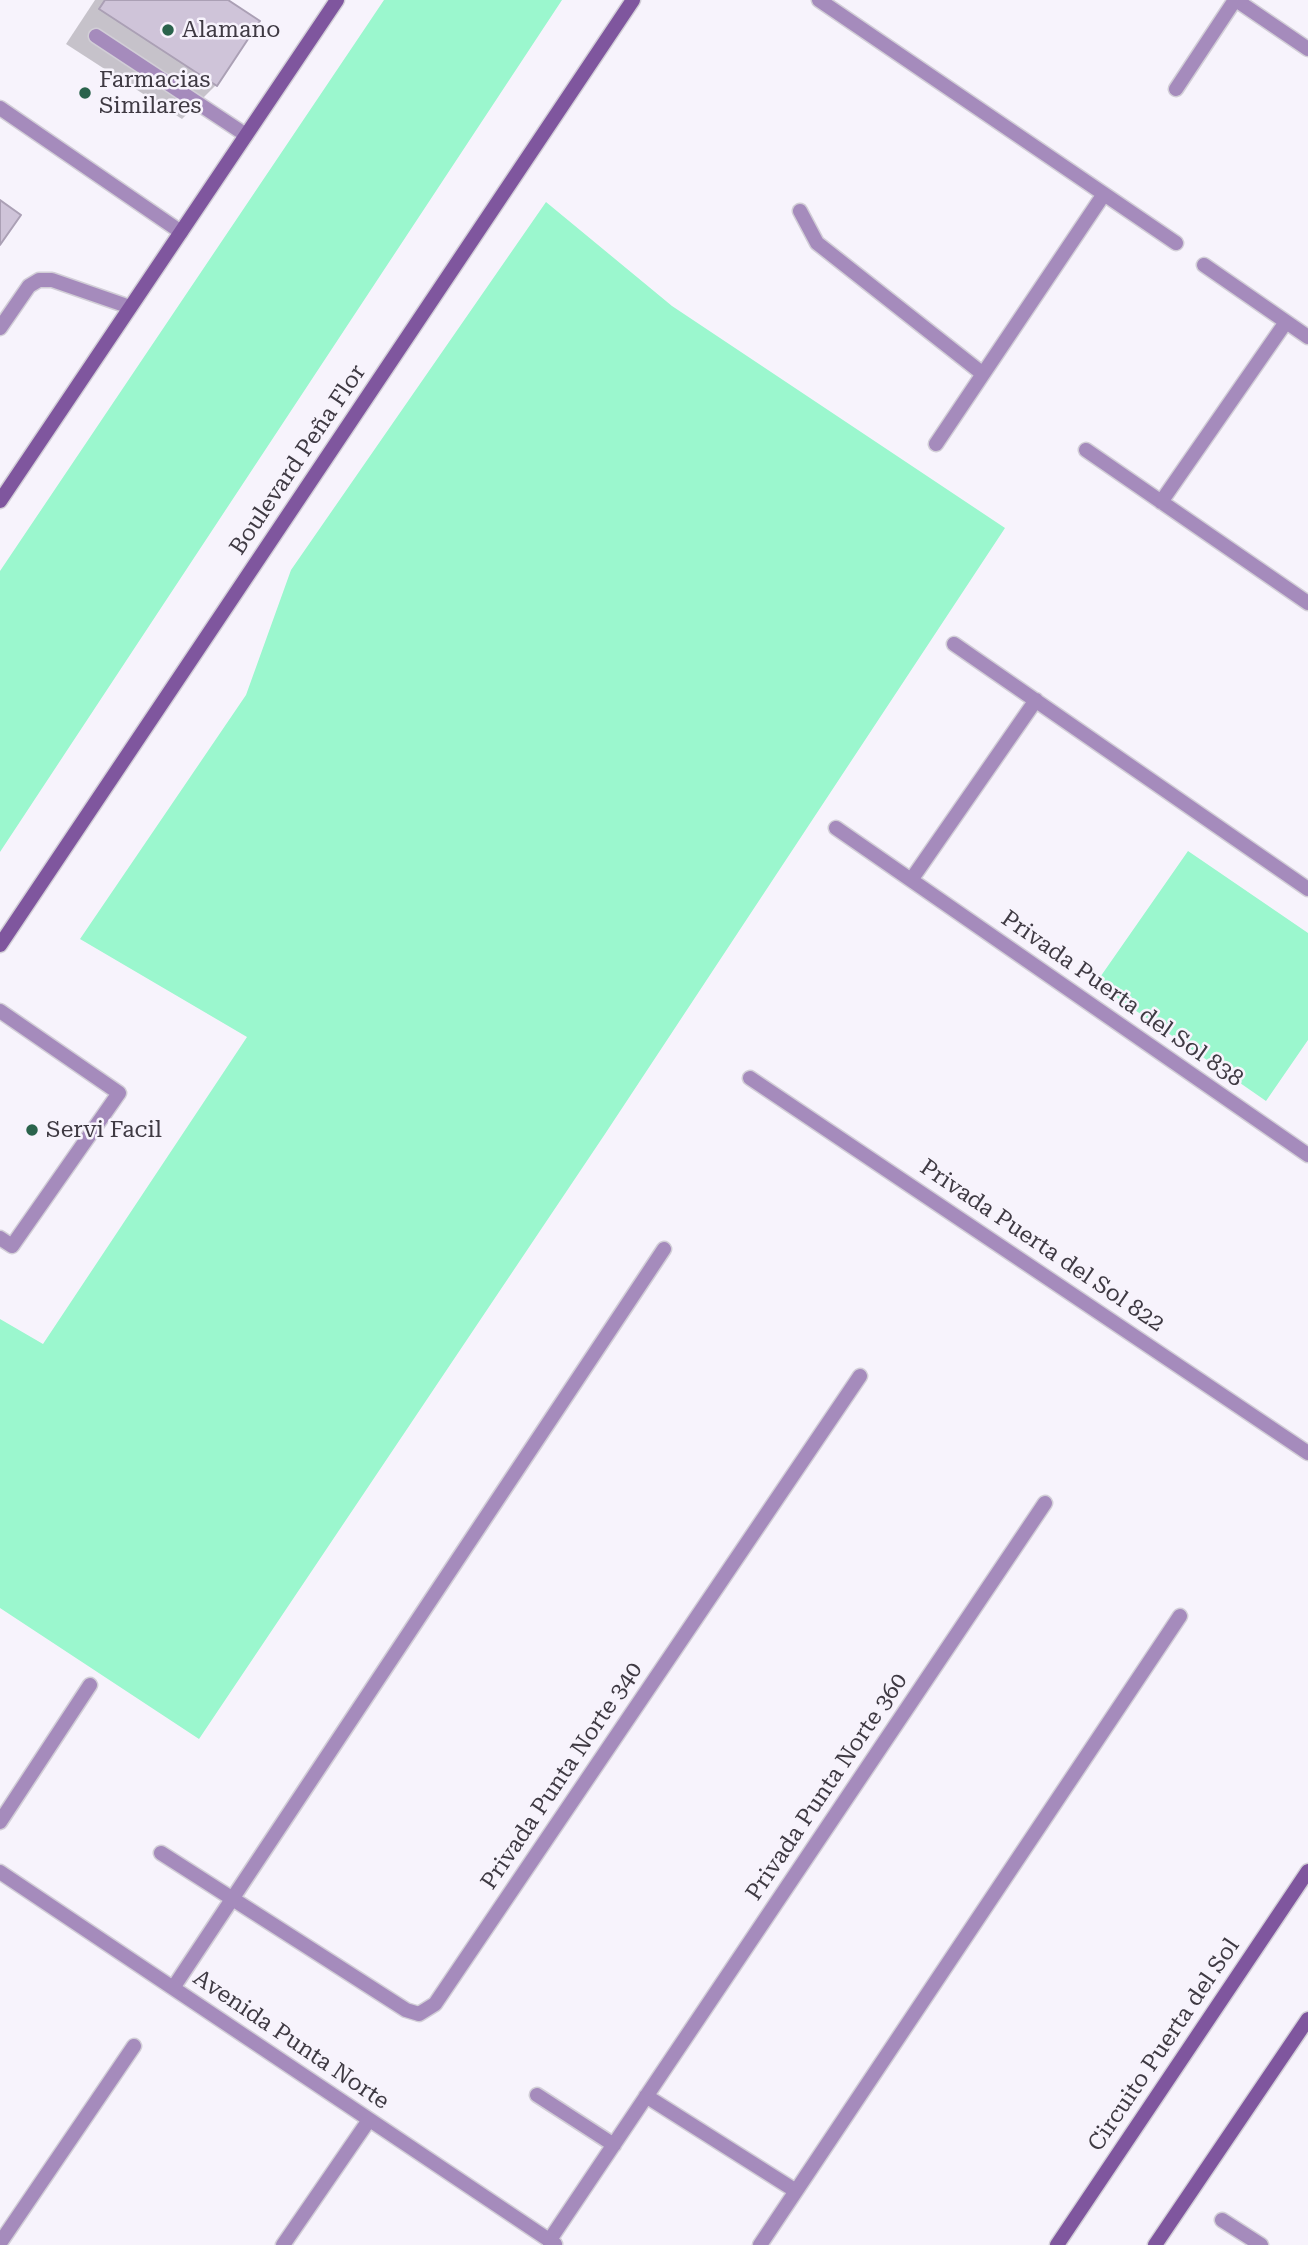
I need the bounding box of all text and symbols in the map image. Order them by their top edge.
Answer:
place label: Alamano [182,16,280,44]
marker: Alamano [160,22,176,38]
place label: Farmacias Similares [99,66,210,120]
marker: Farmacias Similares [77,85,93,101]
street label: Boulevard Peña Flor [224,360,372,560]
street label: Privada Puerta del Sol 838 [996,905,1248,1093]
place label: Servi Facil [46,1116,162,1144]
marker: Servi Facil [24,1122,40,1138]
street label: Privada Puerta del Sol 822 [915,1154,1169,1338]
street label: Privada Punta Norte 340 [476,1657,648,1895]
street label: Privada Punta Norte 360 [741,1668,913,1906]
street label: Circuito Puerta del Sol [1082,1933,1246,2157]
street label: Avenida Punta Norte [188,1964,394,2116]

